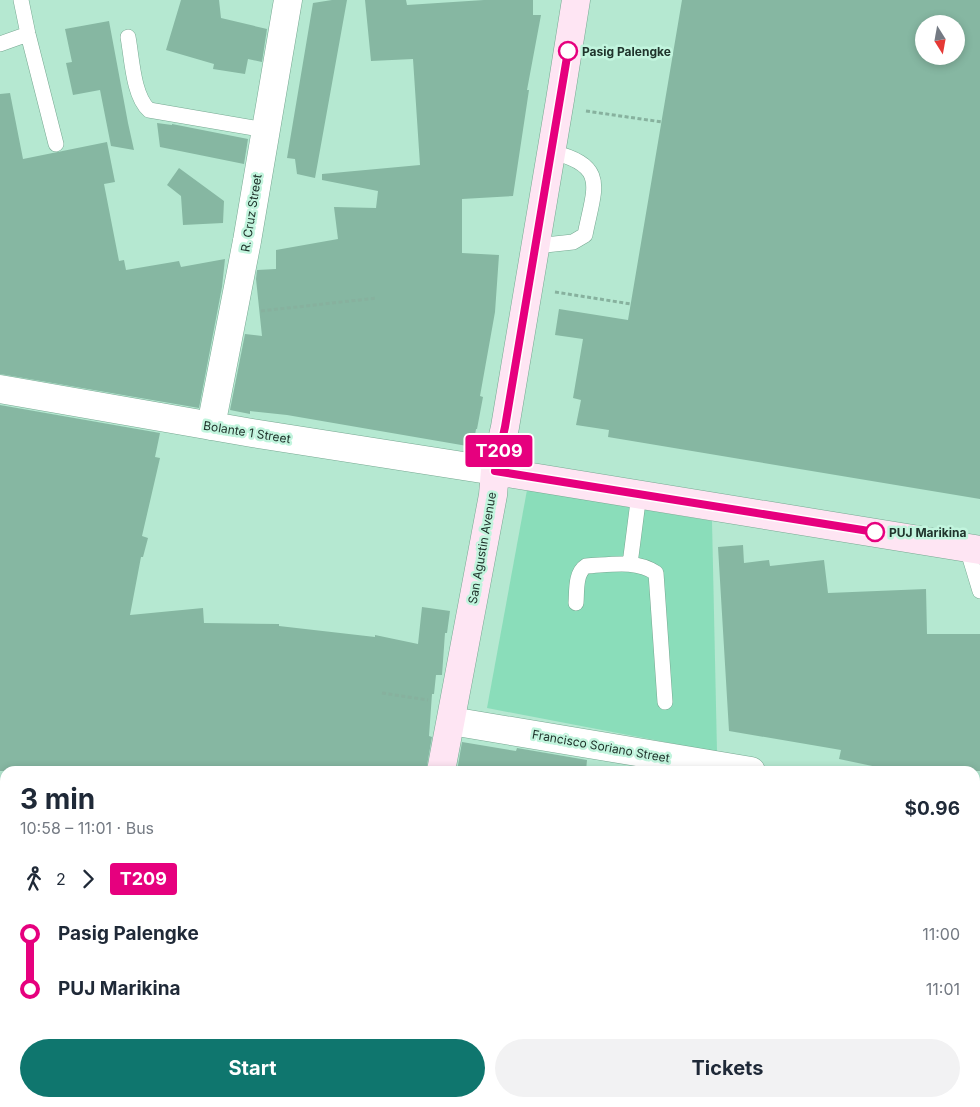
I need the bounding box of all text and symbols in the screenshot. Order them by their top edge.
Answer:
north arrow [915,15,965,65]
map controls [915,15,965,65]
marker: Pasig Palengke [558,41,578,61]
place label: Pasig Palengke [582,44,671,59]
street label: R. Cruz Street [237,173,265,253]
street label: Bolante 1 Street [202,418,292,446]
line badge: T209 [464,435,534,467]
text: T209 [475,440,523,461]
street label: San Agustin Avenue [465,491,499,605]
marker: PUJ Marikina [865,522,885,542]
place label: PUJ Marikina [889,525,966,540]
street label: Francisco Soriano Street [531,727,671,765]
text: 3 min [20,782,95,816]
text: $0.96 [905,797,960,820]
text: 10:58 – 11:01 · Bus [20,818,154,838]
icon: walk [20,865,48,893]
icon: forward [74,865,102,893]
text: T209 [120,868,167,889]
text: 2 [56,869,66,889]
text: Pasig Palengke [58,922,199,945]
text: 11:00 [922,924,960,944]
text: PUJ Marikina [58,977,181,1000]
text: 11:01 [926,979,960,999]
button: Start [20,1039,485,1097]
button: Tickets [495,1039,960,1097]

